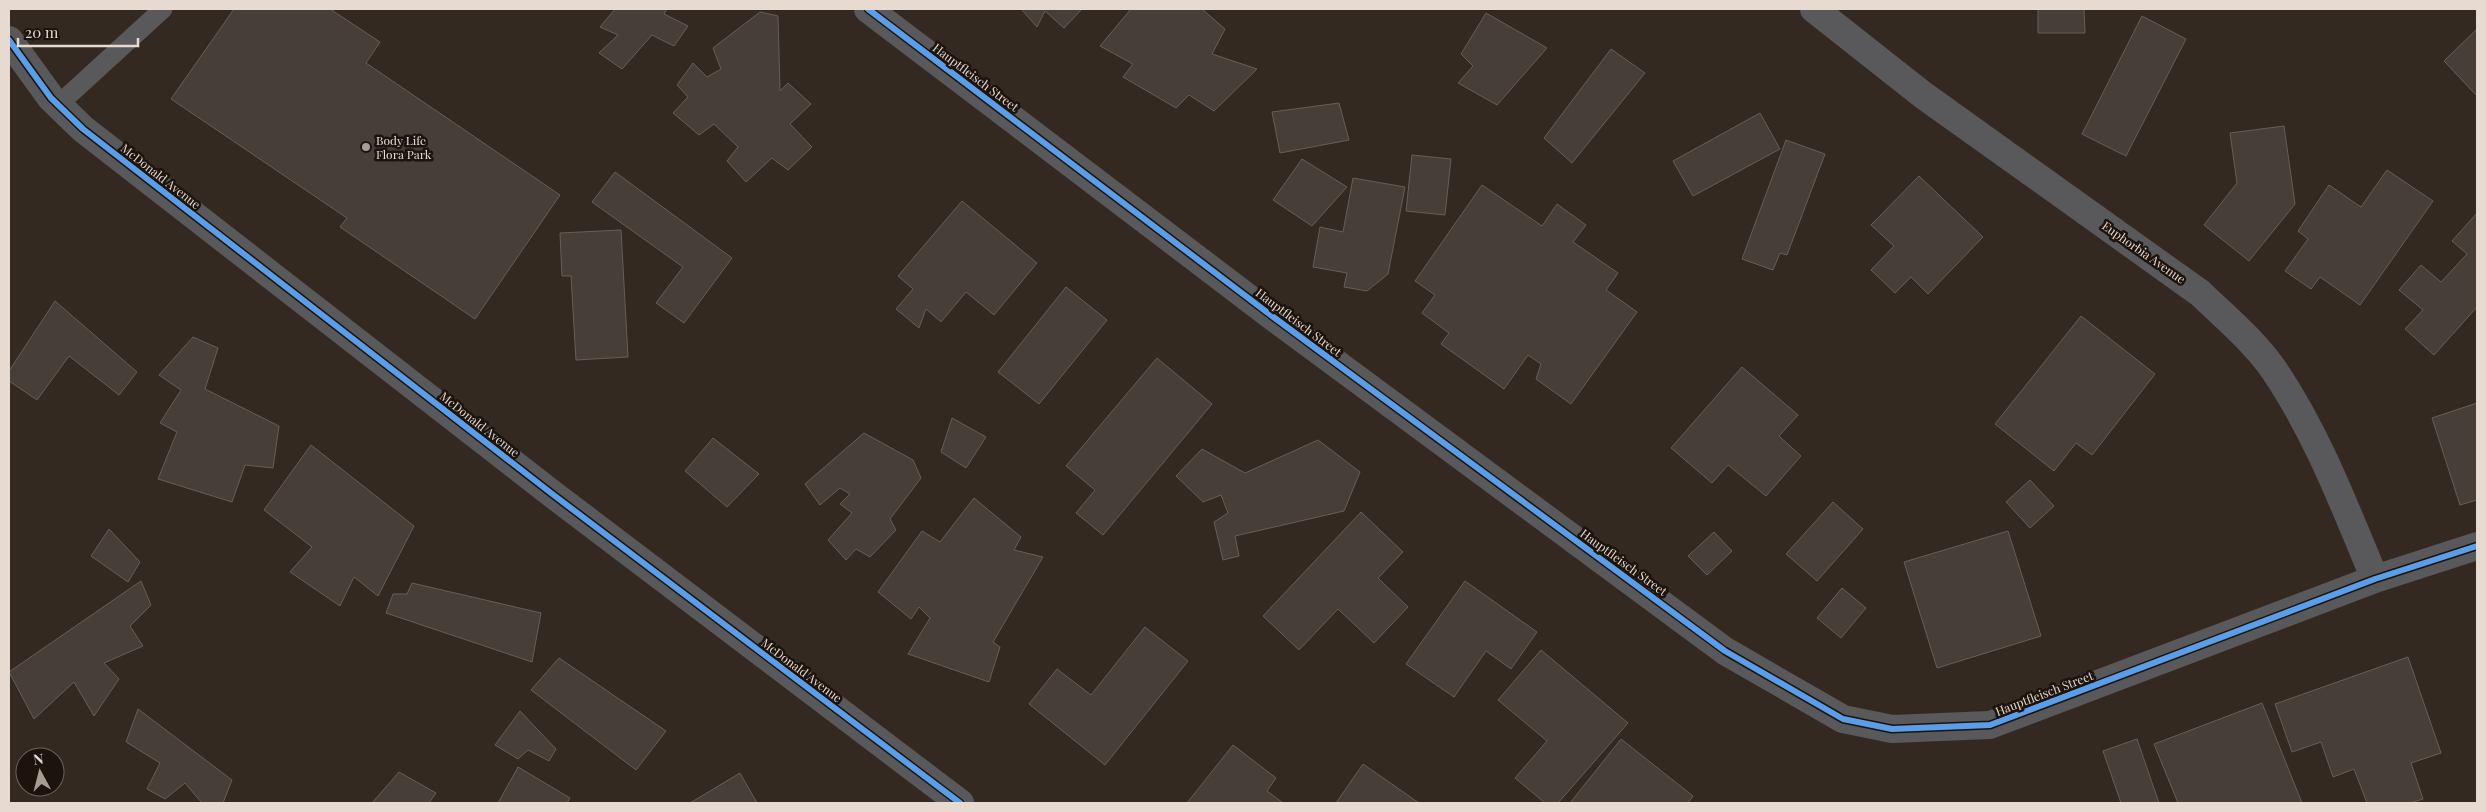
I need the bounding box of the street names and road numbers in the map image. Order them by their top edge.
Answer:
street label: Hauptfleisch Street [930,39,1023,115]
street label: McDonald Avenue [118,140,204,212]
street label: Euphorbia Avenue [2099,217,2189,287]
street label: Hauptfleisch Street [1253,284,1346,360]
street label: McDonald Avenue [437,388,523,460]
street label: Hauptfleisch Street [1577,525,1671,599]
street label: McDonald Avenue [758,634,846,706]
street label: Hauptfleisch Street [1993,667,2096,719]

